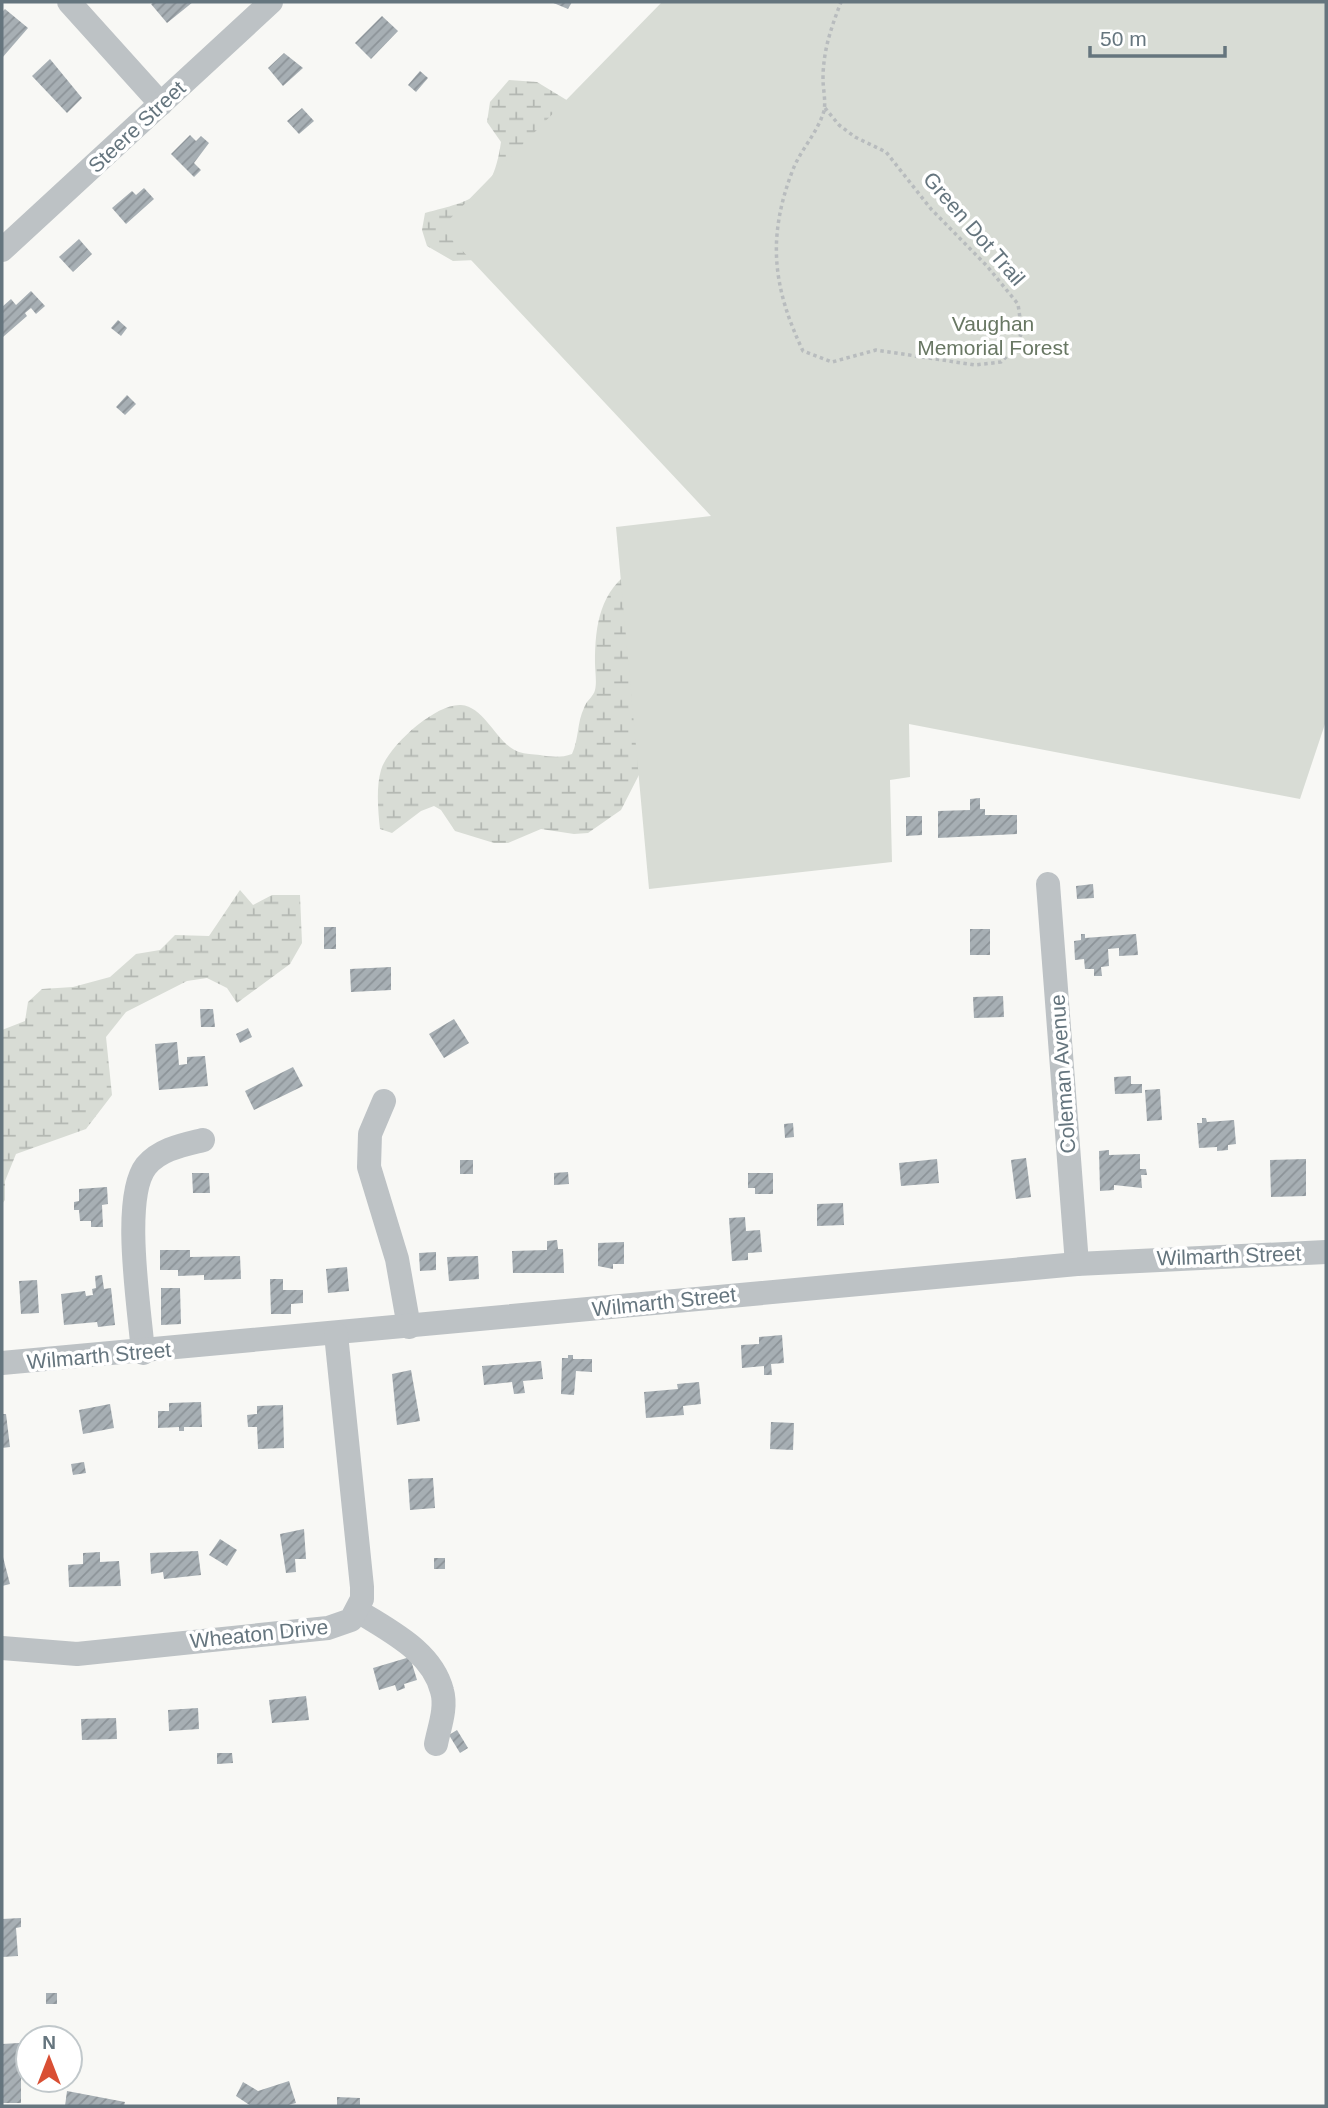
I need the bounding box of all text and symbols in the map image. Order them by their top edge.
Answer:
scale bar [1090,14,1225,58]
text: 50 m [1100,27,1147,50]
street label: Steere Street [84,76,190,177]
street label: Green Dot Trail [919,167,1030,290]
park label: Vaughan Memorial Forest [917,312,1069,359]
street label: Coleman Avenue [1045,994,1080,1154]
street label: Wilmarth Street [1156,1241,1302,1270]
street label: Wilmarth Street [591,1282,737,1321]
street label: Wilmarth Street [26,1338,172,1373]
street label: Wheaton Drive [189,1615,329,1652]
north arrow [14,2024,84,2094]
text: N [42,2032,56,2053]

